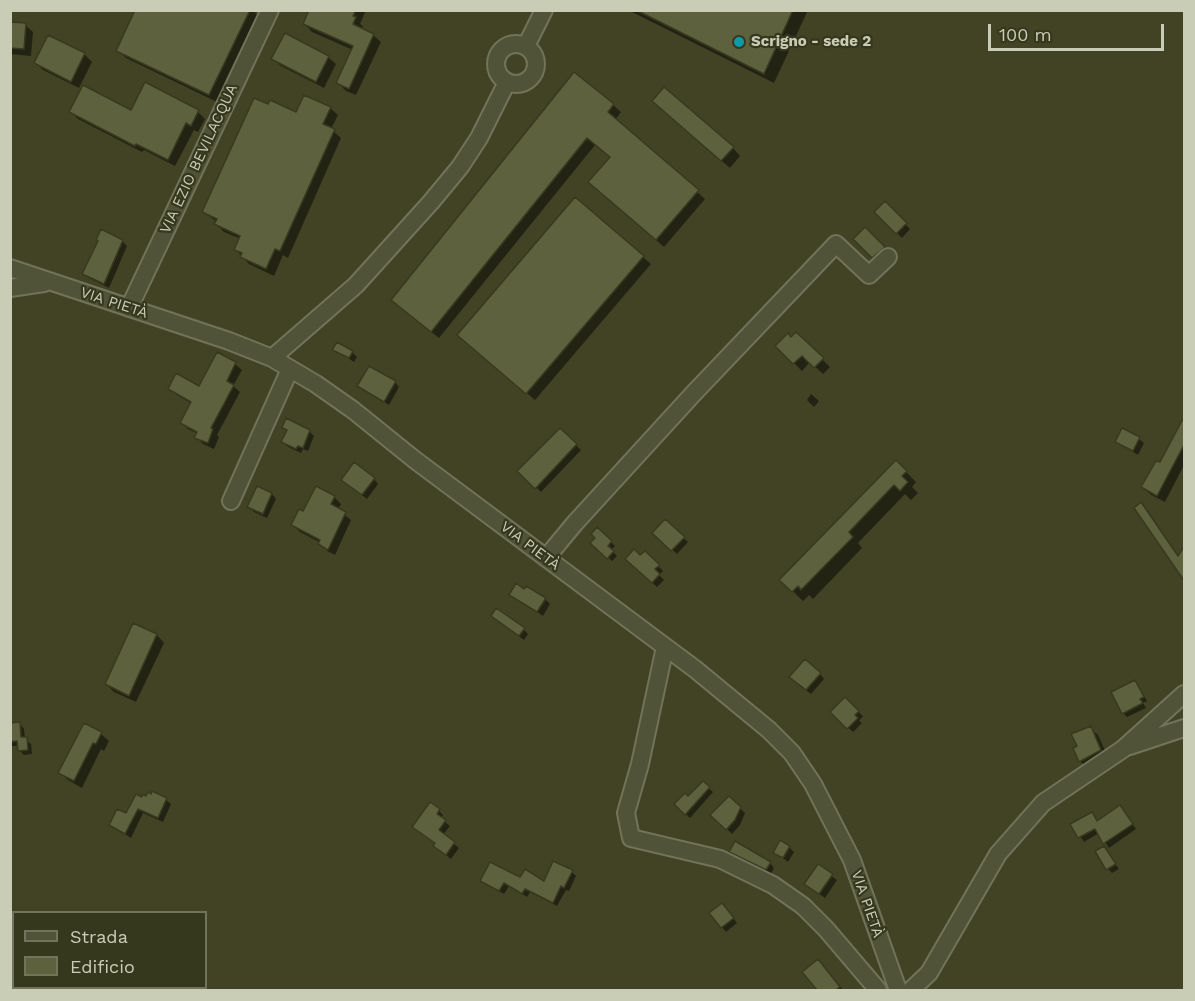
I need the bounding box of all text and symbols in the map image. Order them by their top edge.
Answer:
scale bar [991,12,1166,50]
text: 100 m [999,24,1052,45]
place label: Scrigno - sede 2 [751,33,871,51]
marker: Scrigno - sede 2 [732,35,746,49]
street label: VIA EZIO BEVILACQUA [156,81,242,237]
street label: VIA PIETÀ [78,284,150,322]
street label: VIA PIETÀ [497,518,563,574]
street label: VIA PIETÀ [847,868,887,940]
legend [12,911,207,989]
text: Strada [70,926,128,947]
text: Edificio [70,956,135,977]

